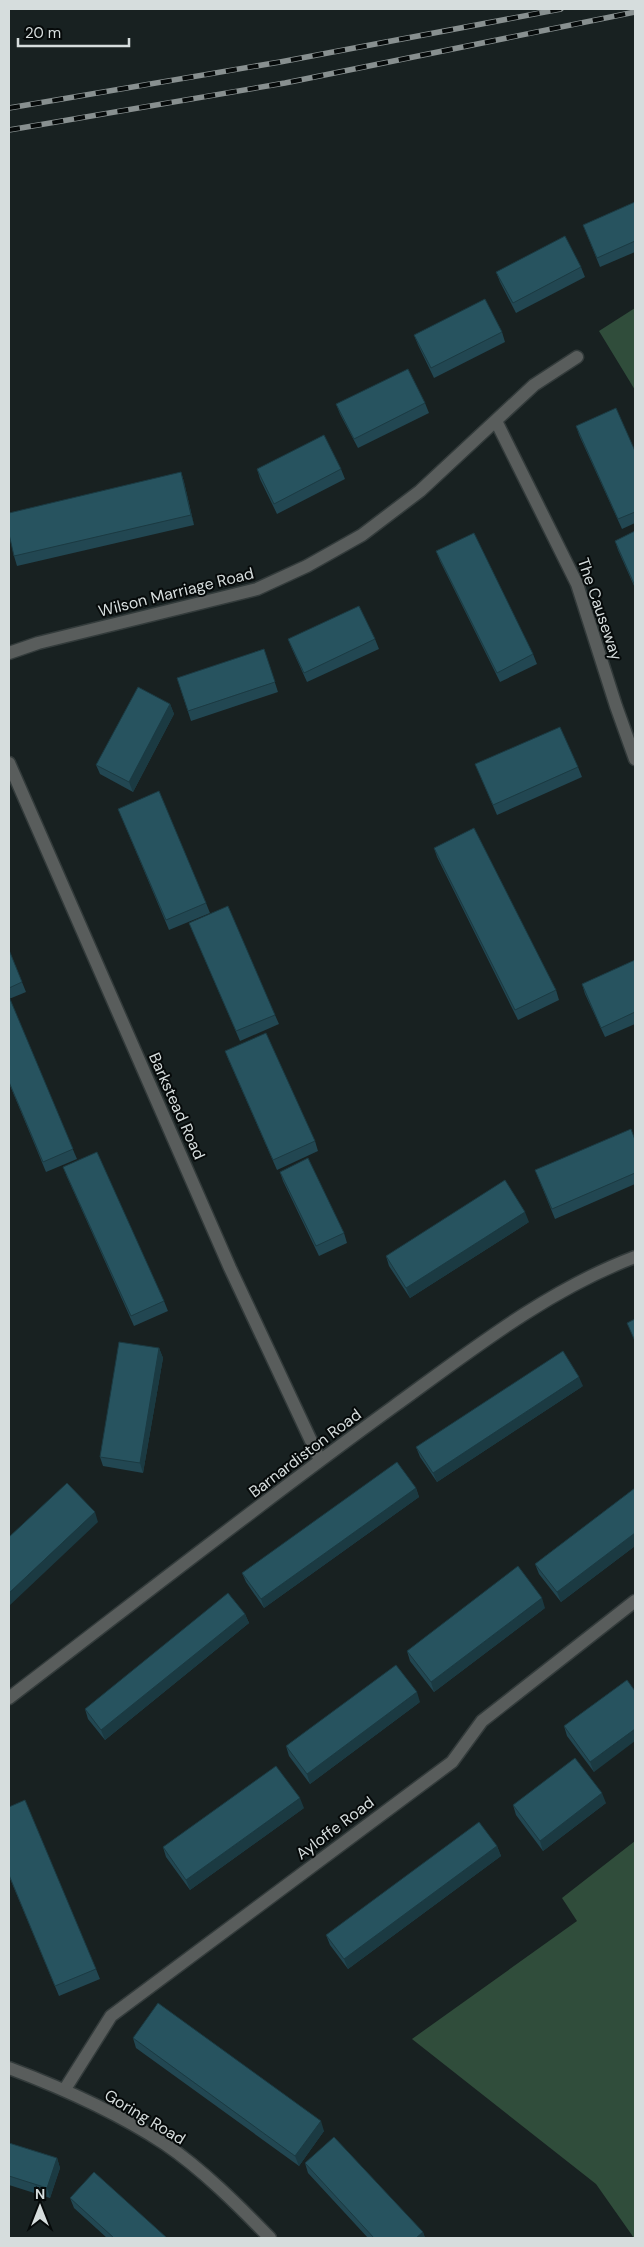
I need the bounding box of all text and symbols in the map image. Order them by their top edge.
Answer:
scale bar [18,15,129,47]
text: 20 m [25,23,61,43]
street label: The Causeway [573,555,627,663]
street label: Wilson Marriage Road [96,563,256,621]
street label: Barkstead Road [144,1049,210,1163]
street label: Barnardiston Road [245,1404,365,1502]
street label: Ayloffe Road [292,1792,378,1864]
street label: Goring Road [101,2085,189,2149]
north arrow [15,2182,65,2232]
text: N [35,2185,45,2203]

